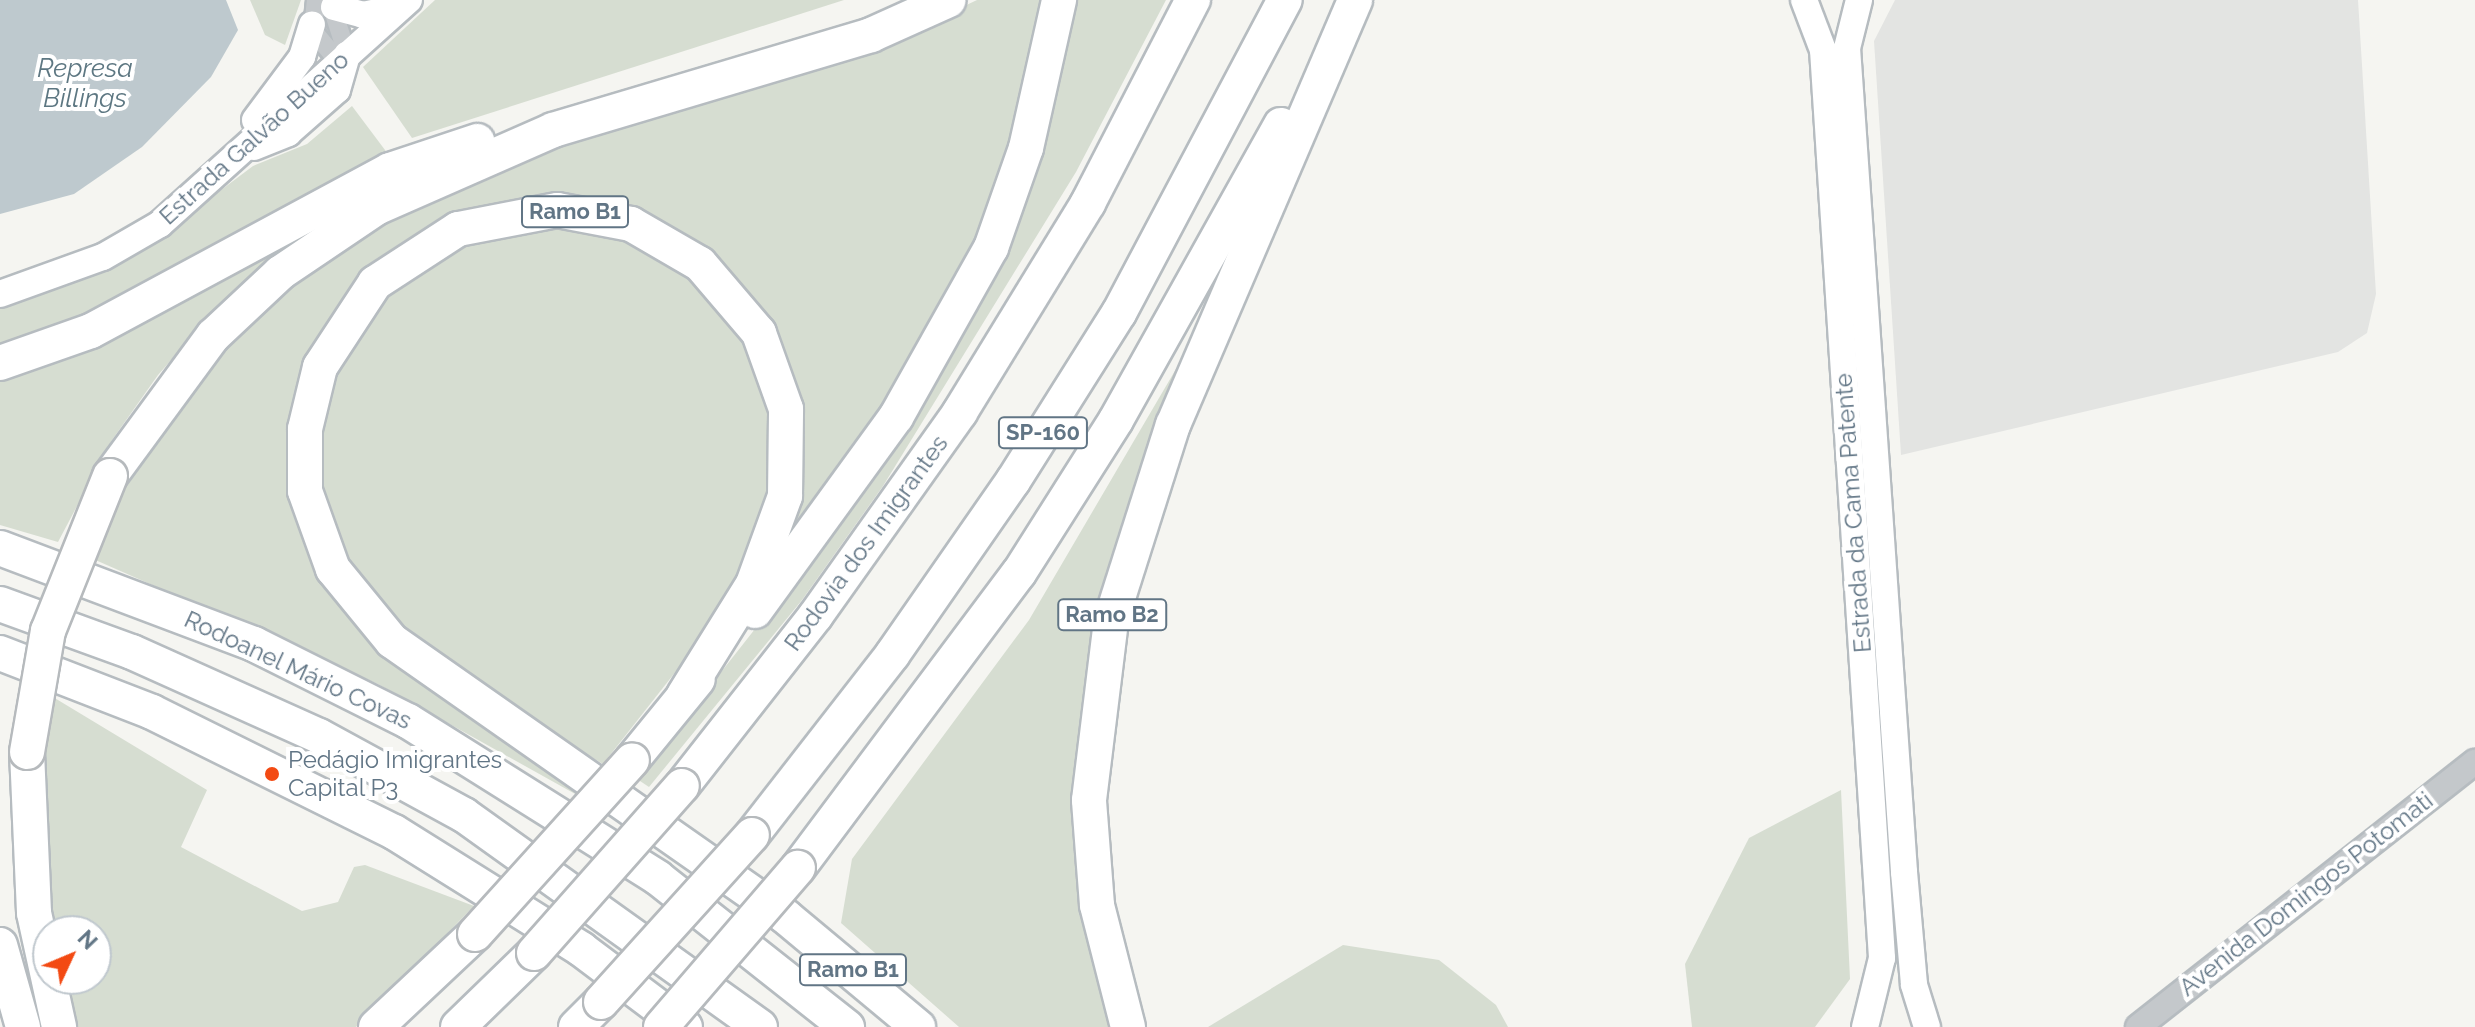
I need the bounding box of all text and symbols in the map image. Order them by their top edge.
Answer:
street label: Estrada Galvão Bueno [153,45,355,231]
water label: Represa Billings [37,53,133,114]
road number: Ramo B1 [521,194,629,230]
street label: Estrada da Cama Patente [1829,372,1877,654]
road number: SP-160 [997,415,1089,451]
street label: Rodovia dos Imigrantes [778,430,954,656]
road number: Ramo B2 [1056,597,1168,633]
street label: Rodoanel Mário Covas [179,605,417,735]
place label: Pedágio Imigrantes Capital P3 [288,746,502,802]
marker: Pedágio Imigrantes Capital P3 [263,765,281,783]
street label: Avenida Domingos Potomati [2173,786,2439,1002]
north arrow [32,915,112,995]
text: N [73,925,103,955]
road number: Ramo B1 [799,952,907,988]

